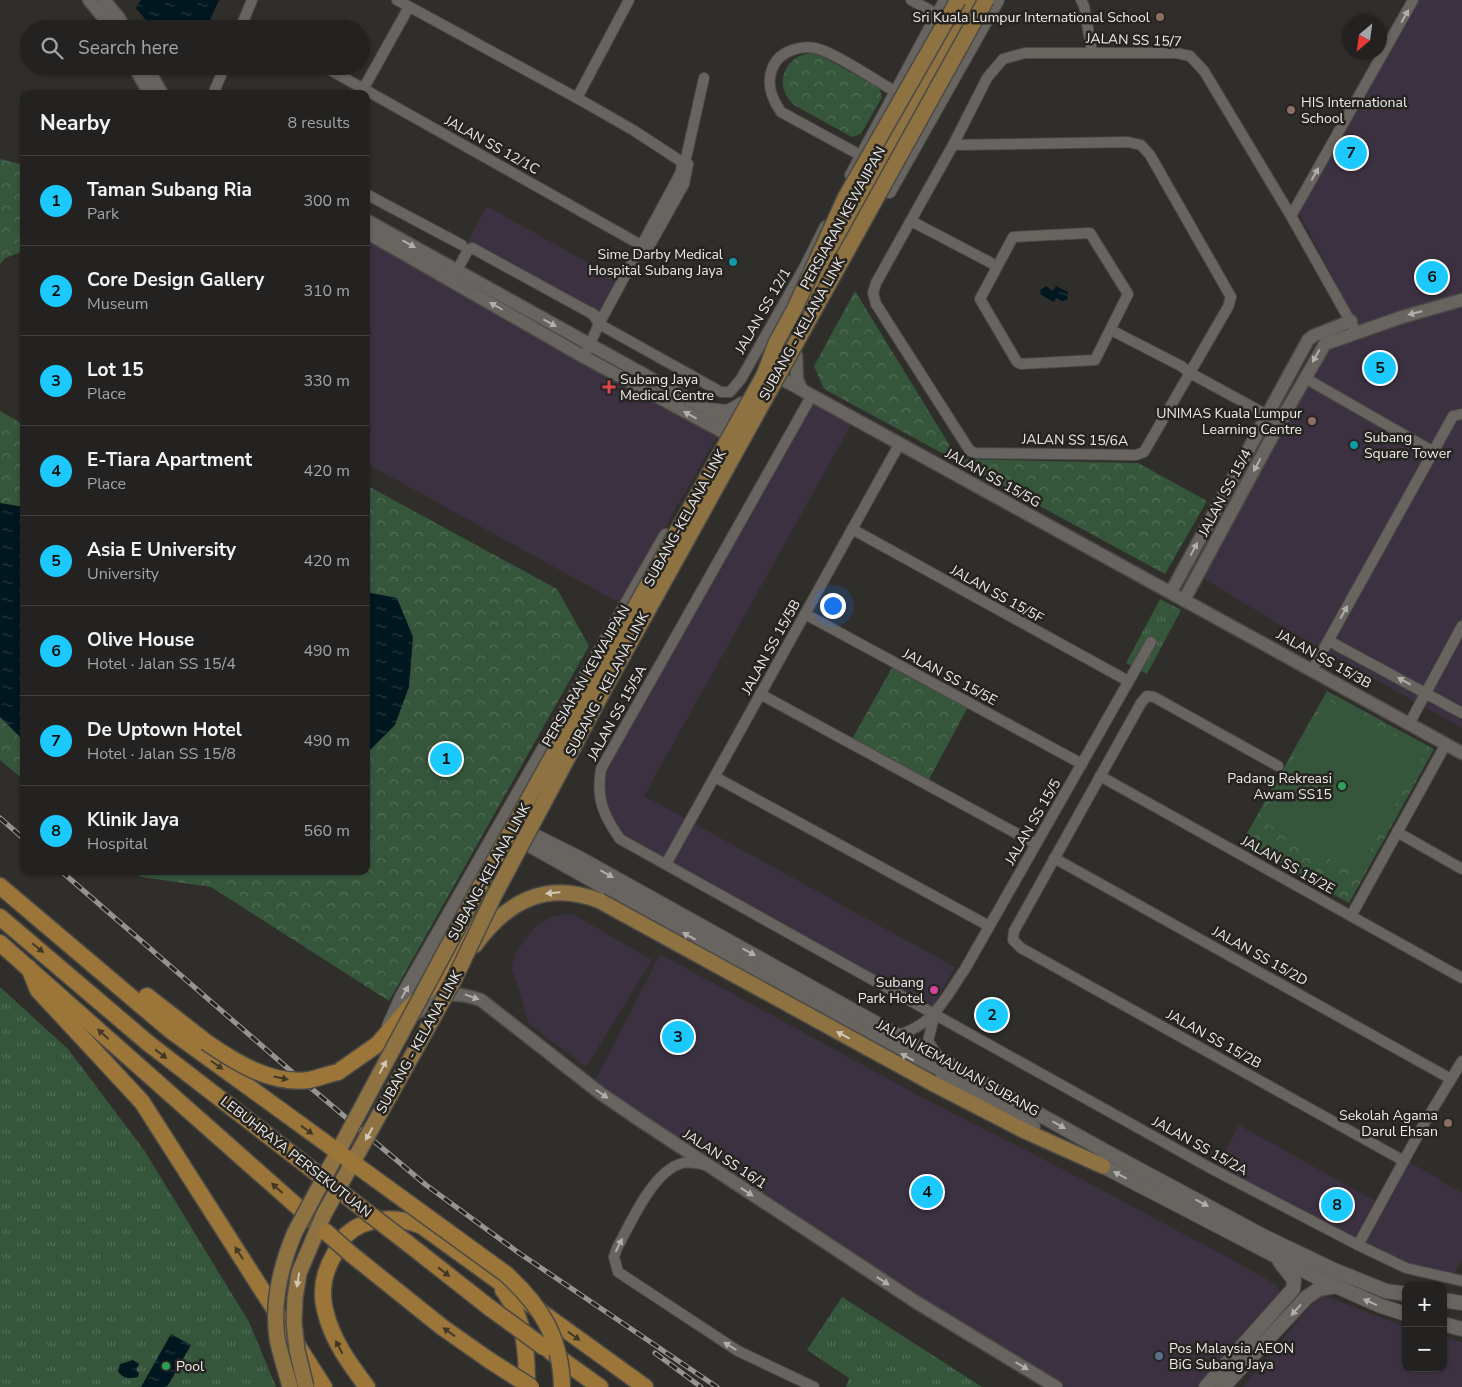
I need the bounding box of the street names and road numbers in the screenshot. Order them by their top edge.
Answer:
street label: JALAN SS 15/7 [1085,29,1182,51]
street label: JALAN SS 12/1C [440,111,543,179]
street label: PERSIARAN KEWAJIPAN [796,143,890,293]
street label: SUBANG - KELANA LINK [755,254,849,404]
street label: JALAN SS 12/1 [730,265,795,358]
street label: JALAN SS 15/6A [1021,430,1128,450]
street label: JALAN SS 15/5G [941,443,1044,512]
street label: SUBANG-KELANA LINK [639,446,731,590]
street label: JALAN SS 15/4 [1194,446,1256,541]
street label: JALAN SS 15/5F [946,560,1047,628]
street label: JALAN SS 15/5B [737,596,805,699]
street label: PERSIARAN KEWAJIPAN [538,602,634,750]
street label: SUBANG - KELANA LINK [561,608,653,760]
street label: JALAN SS 15/3B [1272,625,1375,693]
street label: JALAN SS 15/5E [899,644,1001,710]
street label: JALAN SS 15/5A [582,662,651,765]
street label: JALAN SS 15/5 [1000,776,1065,869]
street label: SUBANG-KELANA LINK [443,800,535,944]
street label: JALAN SS 15/2E [1237,831,1338,899]
street label: JALAN SS 15/2D [1208,921,1311,990]
street label: SUBANG - KELANA LINK [372,967,466,1117]
street label: JALAN SS 15/2B [1162,1005,1265,1073]
street label: JALAN KEMAJUAN SUBANG [872,1015,1043,1121]
street label: LEBUHRAYA PERSEKUTUAN [217,1092,375,1222]
street label: JALAN SS 15/2A [1148,1111,1251,1180]
street label: JALAN SS 16/1 [679,1124,771,1193]

